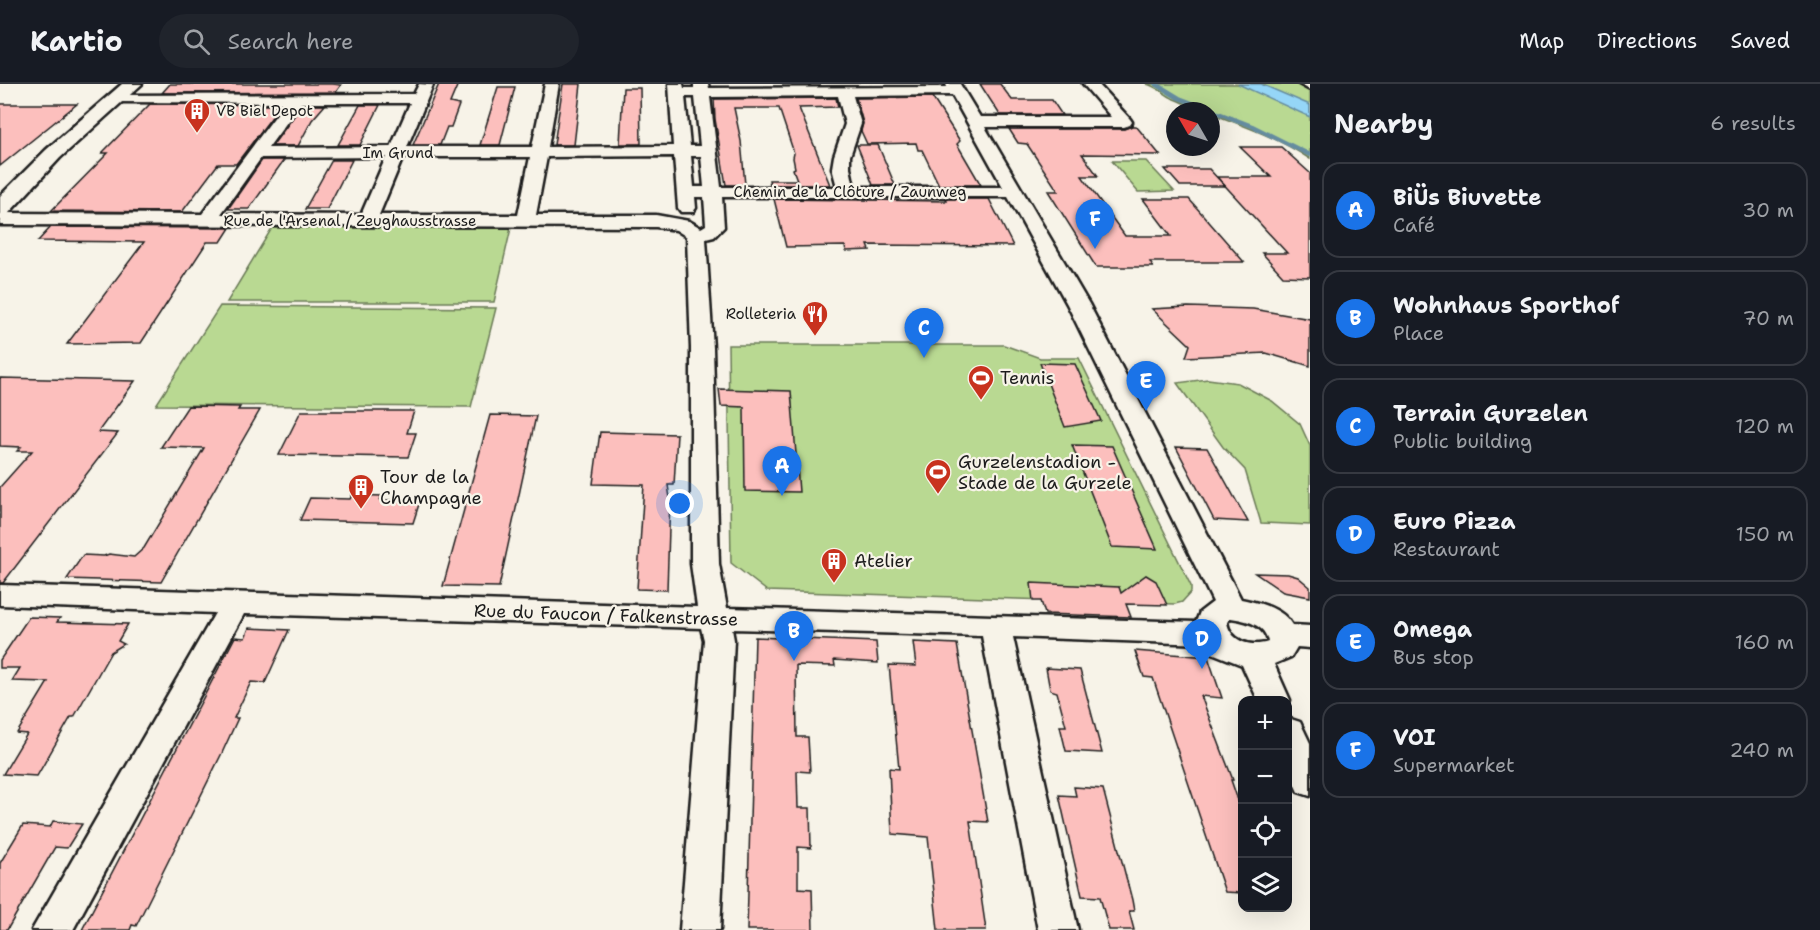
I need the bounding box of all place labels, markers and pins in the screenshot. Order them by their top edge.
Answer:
building icon: VB Biel Depot [182,96,212,134]
place label: VB Biel Depot [216,101,313,121]
pin: F [1076,200,1114,249]
restaurant icon: Rolleteria [800,299,830,337]
place label: Rolleteria [726,304,797,324]
pin: C [904,308,944,358]
pin: E [1126,362,1166,411]
sports icon: Tennis [966,363,996,401]
place label: Tennis [1000,366,1054,390]
pin: A [762,446,802,496]
place label: Gurzelenstadion - Stade de la Gurzele [958,450,1132,495]
sports icon: Gurzelenstadion - Stade de la Gurzele [923,457,953,495]
place label: Tour de la Champagne [380,465,482,510]
building icon: Tour de la Champagne [346,472,376,510]
building icon: Atelier [819,546,849,584]
place label: Atelier [854,549,913,573]
pin: B [774,612,814,661]
pin: D [1182,620,1222,669]

